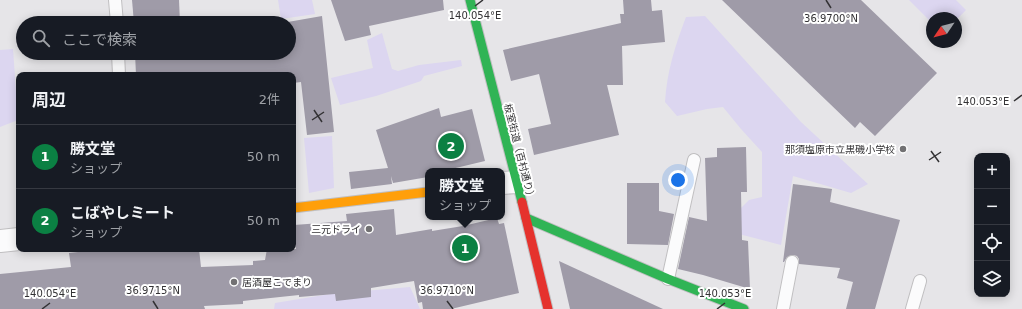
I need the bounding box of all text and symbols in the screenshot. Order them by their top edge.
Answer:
text: 140.054°E [449,10,501,21]
north arrow [926,12,962,48]
text: 36.9700°N [804,13,858,24]
search box [16,16,296,60]
icon: search [30,27,52,49]
text: ここで検索 [62,31,137,49]
text: 周辺 [32,90,66,110]
text: 2件 [259,92,280,107]
text: 140.053°E [957,96,1009,107]
street label: 板室街道（百村通り） [502,102,537,202]
pin: 2 [438,131,464,161]
text: 勝文堂 [70,140,115,158]
place label: 那須塩原市立黒磯小学校 [785,144,895,155]
marker: 那須塩原市立黒磯小学校 [898,144,908,154]
text: 1 [40,149,50,164]
text: 50 m [247,149,280,164]
map controls [974,153,1010,297]
button: + [974,153,1010,189]
text: ショップ [70,161,122,176]
popup [425,168,505,220]
your location [668,170,688,190]
text: 勝文堂 [439,177,484,195]
button: − [974,189,1010,225]
text: ショップ [439,198,491,213]
text: こばやしミート [70,204,175,222]
text: 2 [40,213,50,228]
text: 50 m [247,213,280,228]
place label: 三元ドライ [311,224,361,235]
marker: 三元ドライ [364,224,374,234]
text: ショップ [70,225,122,240]
button: locate [974,225,1010,261]
pin: 1 [452,233,478,263]
button: layers [974,261,1010,297]
marker: 居酒屋こでまり [229,277,239,287]
place label: 居酒屋こでまり [242,277,312,288]
text: 36.9715°N [126,285,180,296]
text: 36.9710°N [420,285,474,296]
text: 140.054°E [24,288,76,299]
text: 140.053°E [699,288,751,299]

